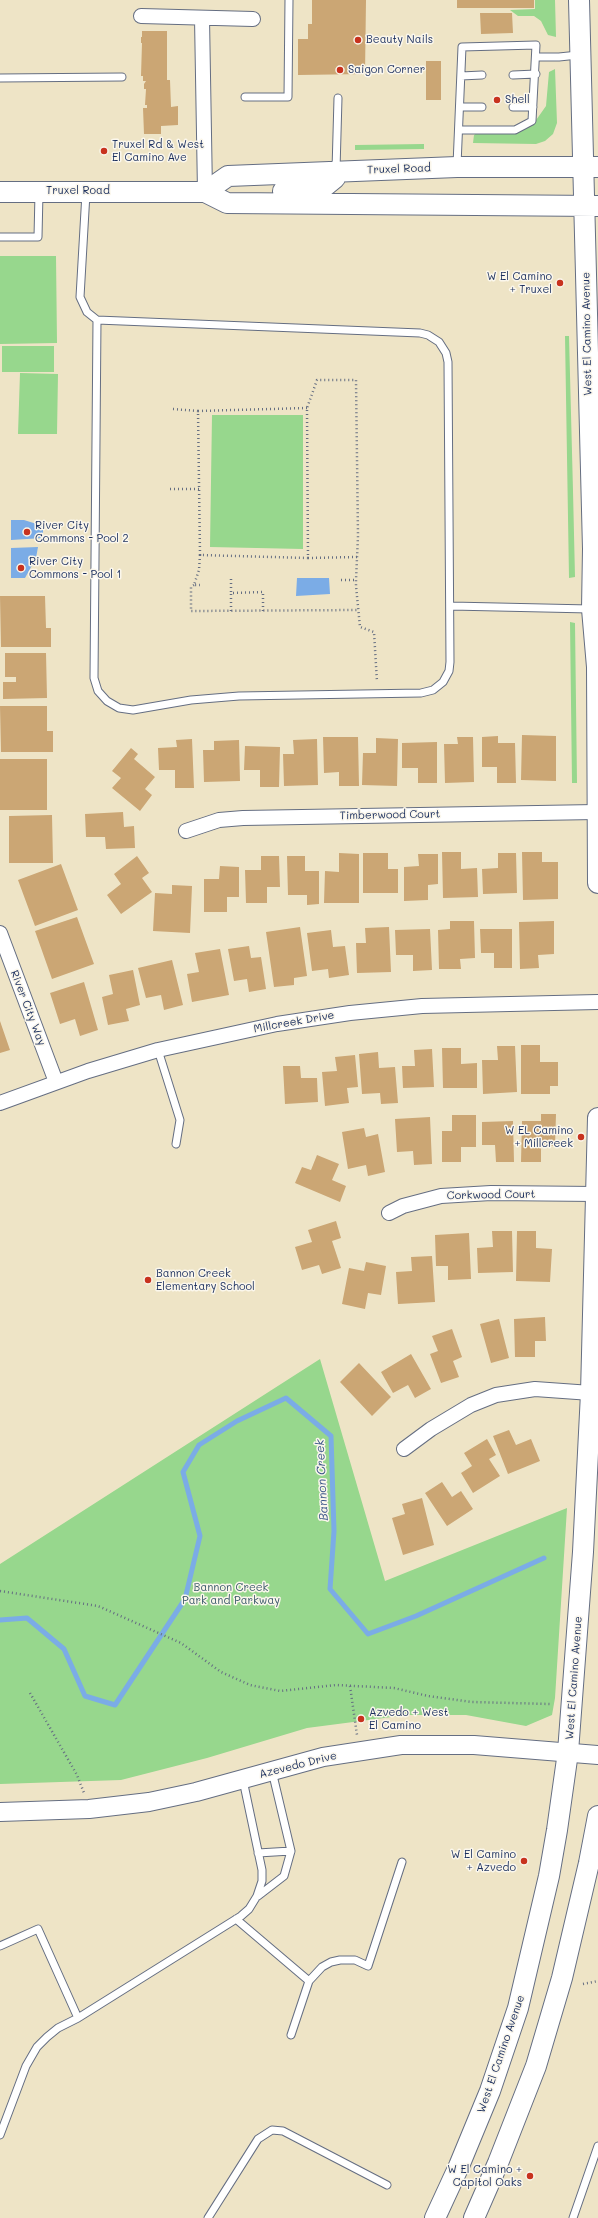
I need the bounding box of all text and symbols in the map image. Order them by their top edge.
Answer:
place label: Beauty Nails [366,33,433,47]
marker: Beauty Nails [353,35,363,45]
place label: Saigon Corner [348,63,425,77]
marker: Saigon Corner [335,65,345,75]
place label: Shell [505,93,530,107]
marker: Shell [492,95,502,105]
place label: Truxel Rd & West El Camino Ave [112,138,204,164]
marker: Truxel Rd & West El Camino Ave [99,146,109,156]
street label: Truxel Road [367,161,431,177]
street label: Truxel Road [46,184,110,198]
place label: W El Camino + Truxel [487,270,552,296]
street label: West El Camino Avenue [579,272,595,396]
marker: W El Camino + Truxel [555,278,565,288]
place label: River City Commons - Pool 2 [35,519,129,545]
marker: River City Commons - Pool 2 [22,527,32,537]
place label: River City Commons - Pool 1 [29,555,122,581]
marker: River City Commons - Pool 1 [16,563,26,573]
street label: Timberwood Court [340,808,440,822]
street label: River City Way [8,968,48,1048]
street label: Millcreek Drive [253,1008,335,1036]
place label: W EL Camino + Millcreek [505,1124,573,1150]
marker: W EL Camino + Millcreek [576,1132,586,1142]
street label: Corkwood Court [447,1188,535,1202]
place label: Bannon Creek Elementary School [156,1267,255,1293]
marker: Bannon Creek Elementary School [143,1275,153,1285]
water label: Bannon Creek [313,1439,331,1521]
park label: Bannon Creek Park and Parkway [182,1581,280,1607]
street label: West El Camino Avenue [563,1616,585,1740]
place label: Azvedo + West El Camino [369,1706,448,1732]
marker: Azvedo + West El Camino [356,1714,366,1724]
street label: Azevedo Drive [258,1749,338,1781]
place label: W El Camino + Azvedo [451,1848,516,1874]
marker: W El Camino + Azvedo [519,1856,529,1866]
street label: West El Camino Avenue [475,1993,527,2115]
place label: W El Camino + Capitol Oaks [447,2163,522,2189]
marker: W El Camino + Capitol Oaks [525,2171,535,2181]

